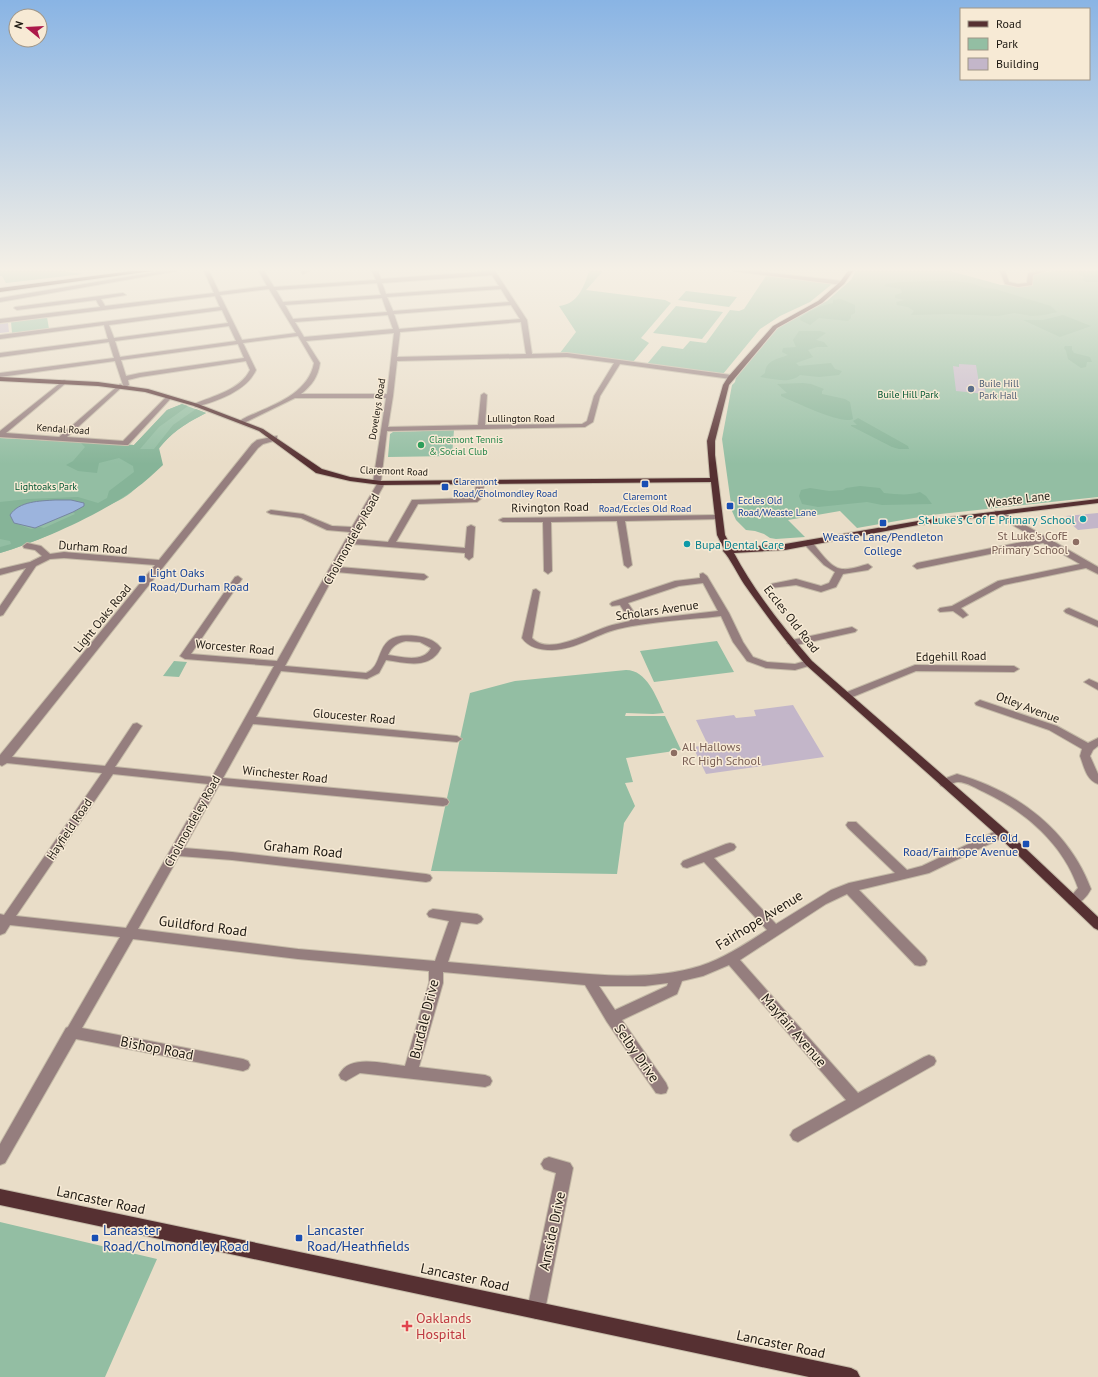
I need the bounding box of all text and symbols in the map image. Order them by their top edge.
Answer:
north arrow [8,8,48,48]
legend [960,8,1090,80]
text: Road [996,16,1021,31]
text: N [11,19,26,31]
text: Park [996,36,1018,51]
text: Building [996,56,1039,71]
street label: Doveleys Road [366,377,388,441]
place label: Buile Hill Park Hall [979,377,1019,402]
marker: Buile Hill Park Hall [966,384,976,394]
park label: Buile Hill Park [878,388,939,401]
street label: Lullington Road [487,412,555,425]
street label: Kendal Road [36,421,90,437]
place label: Claremont Tennis & Social Club [429,433,503,458]
marker: Claremont Tennis & Social Club [416,440,426,450]
street label: Claremont Road [360,463,428,479]
place label: Claremont Road/Cholmondley Road [453,475,557,500]
marker: Claremont Road/Eccles Old Road [640,479,650,489]
park label: Lightoaks Park [15,480,77,493]
marker: Claremont Road/Cholmondley Road [440,482,450,492]
street label: Weaste Lane [985,488,1051,510]
place label: Claremont Road/Eccles Old Road [599,490,691,515]
street label: Cholmondeley Road [320,491,382,587]
place label: Eccles Old Road/Weaste Lane [738,494,816,519]
street label: Rivington Road [511,499,589,515]
marker: Eccles Old Road/Weaste Lane [725,501,735,511]
place label: St Luke's C of E Primary School [918,512,1075,527]
marker: St Luke's C of E Primary School [1078,514,1088,524]
marker: Weaste Lane/Pendleton College [878,518,888,528]
place label: St Luke's CofE Primary School [992,528,1068,557]
place label: Weaste Lane/Pendleton College [823,529,943,558]
street label: Durham Road [58,537,128,557]
place label: Bupa Dental Care [695,537,784,552]
marker: St Luke's CofE Primary School [1071,537,1081,547]
marker: Bupa Dental Care [682,539,692,549]
place label: Light Oaks Road/Durham Road [150,565,249,594]
marker: Light Oaks Road/Durham Road [137,574,147,584]
street label: Light Oaks Road [70,581,134,655]
street label: Eccles Old Road [761,582,823,656]
street label: Scholars Avenue [615,597,699,623]
street label: Worcester Road [195,636,275,658]
street label: Edgehill Road [915,648,987,664]
street label: Otley Avenue [994,688,1062,726]
street label: Gloucester Road [312,705,396,727]
place label: All Hallows RC High School [682,739,761,768]
marker: All Hallows RC High School [669,748,679,758]
street label: Winchester Road [242,762,328,786]
street label: Cholmondeley Road [161,773,223,869]
street label: Hayfield Road [43,795,95,863]
place label: Eccles Old Road/Fairhope Avenue [903,830,1018,859]
street label: Graham Road [262,836,344,862]
marker: Eccles Old Road/Fairhope Avenue [1021,839,1031,849]
street label: Fairhope Avenue [712,886,806,954]
street label: Guildford Road [158,912,248,940]
street label: Burdale Drive [405,977,443,1061]
street label: Mayfair Avenue [757,990,831,1070]
street label: Selby Drive [610,1020,664,1086]
street label: Bishop Road [119,1032,195,1064]
street label: Lancaster Road [55,1182,147,1218]
street label: Arnside Drive [535,1190,569,1272]
place label: Lancaster Road/Cholmondley Road [103,1221,249,1255]
place label: Lancaster Road/Heathfields [307,1221,410,1255]
marker: Lancaster Road/Cholmondley Road [90,1233,100,1243]
marker: Lancaster Road/Heathfields [294,1233,304,1243]
street label: Lancaster Road [419,1259,511,1295]
place label: Oaklands Hospital [416,1309,471,1343]
marker: Oaklands Hospital [401,1320,413,1332]
street label: Lancaster Road [735,1326,827,1362]

